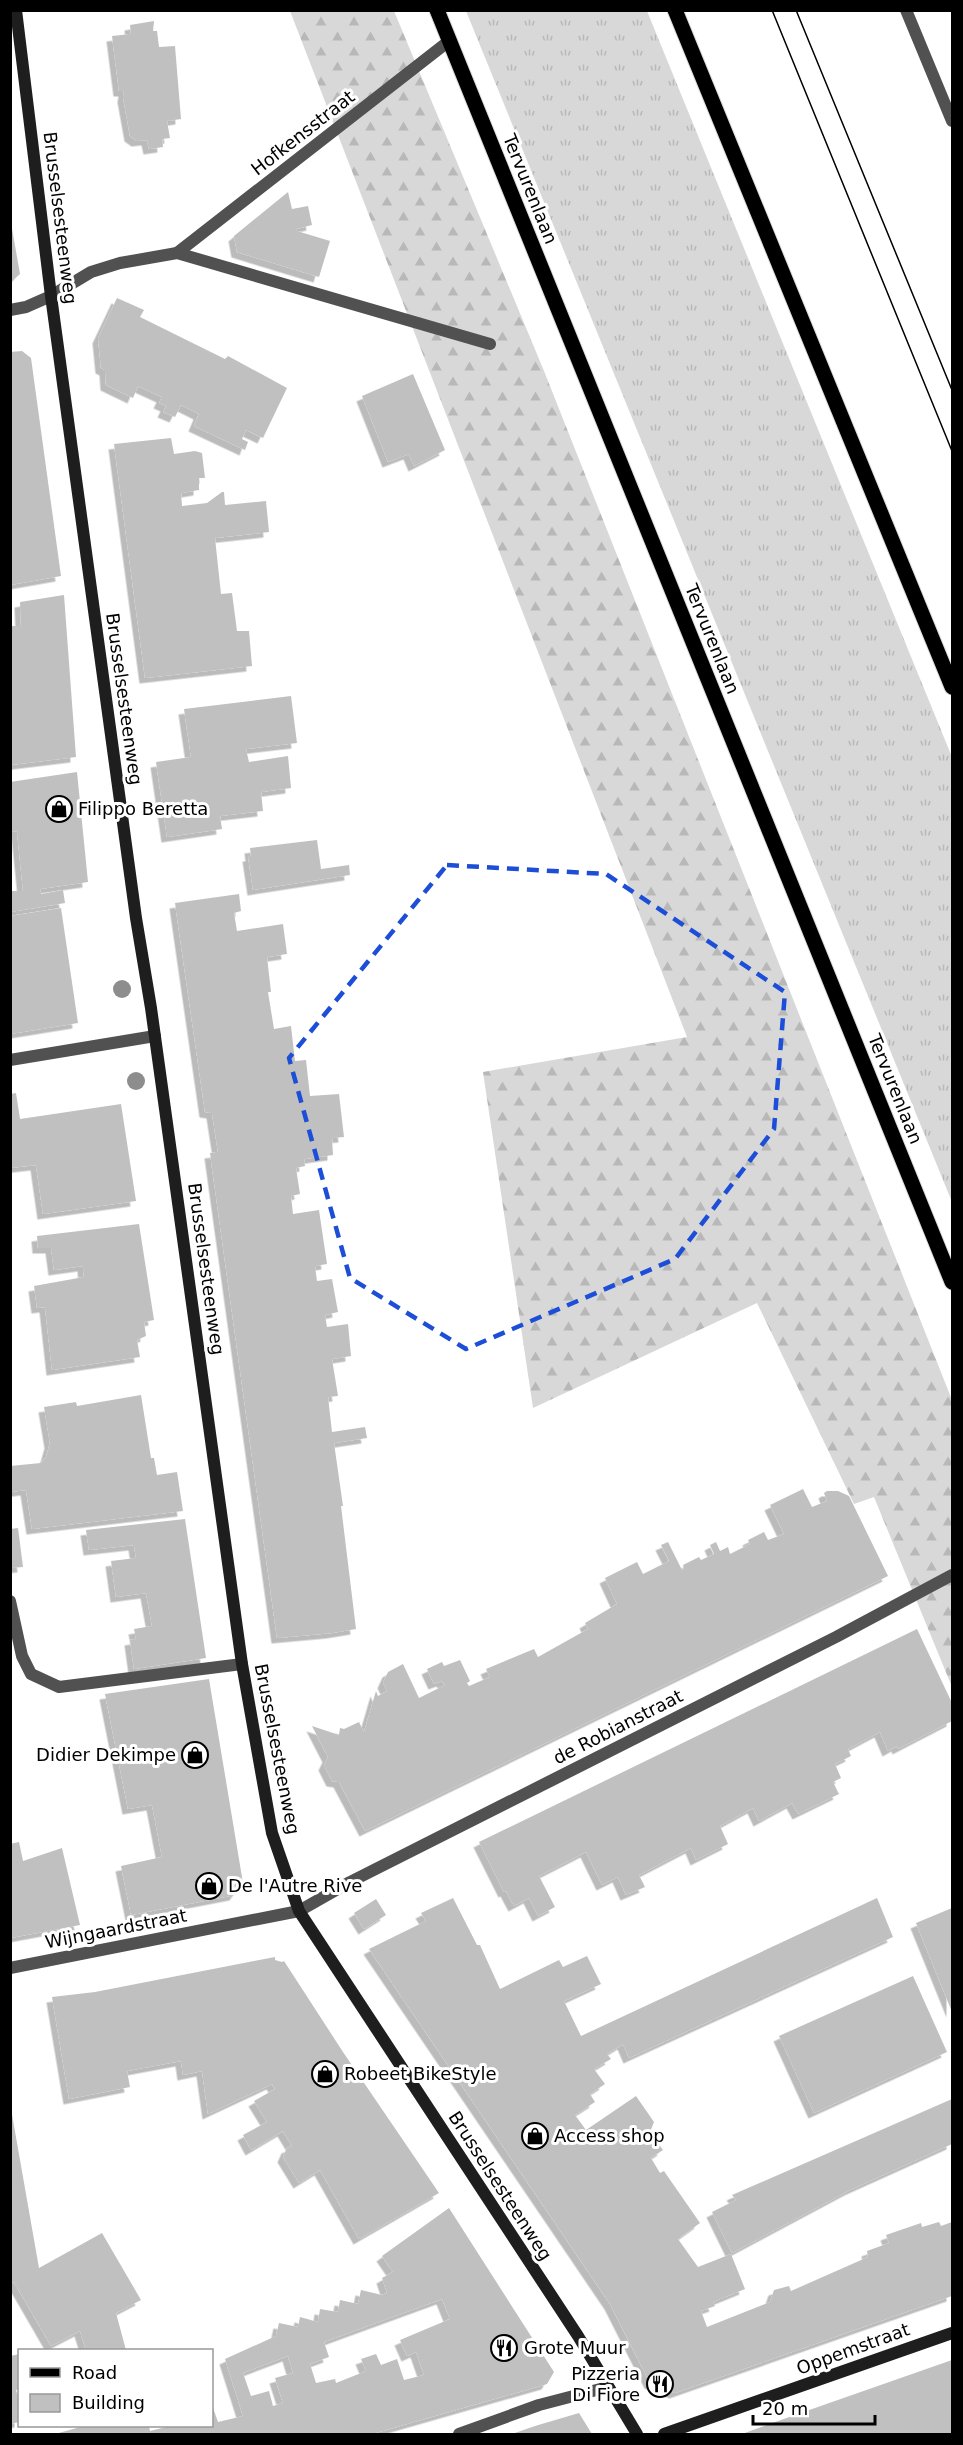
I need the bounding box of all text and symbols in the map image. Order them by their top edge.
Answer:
street label: Hofkensstraat [247,86,359,180]
street label: Brusselsesteenweg [39,130,81,305]
street label: Tervurenlaan [499,130,562,247]
street label: Tervurenlaan [681,580,744,697]
street label: Brusselsesteenweg [102,611,147,786]
shop icon: Filippo Beretta [44,794,74,824]
place label: Filippo Beretta [78,798,208,819]
street label: Tervurenlaan [864,1030,927,1147]
street label: Brusselsesteenweg [184,1181,229,1356]
street label: Brusselsesteenweg [251,1662,304,1836]
street label: de Robianstraat [549,1685,686,1768]
shop icon: Didier Dekimpe [180,1740,210,1770]
place label: Didier Dekimpe [36,1744,176,1765]
shop icon: De l'Autre Rive [194,1871,224,1901]
place label: De l'Autre Rive [228,1875,362,1896]
street label: Wijngaardstraat [43,1904,188,1953]
shop icon: Robeet BikeStyle [310,2059,340,2089]
place label: Robeet BikeStyle [344,2063,496,2084]
street label: Brusselsesteenweg [444,2107,557,2264]
shop icon: Access shop [520,2121,550,2151]
place label: Access shop [554,2125,665,2146]
street label: Oppemstraat [794,2318,912,2379]
restaurant icon: Grote Muur [489,2333,519,2363]
place label: Grote Muur [524,2337,626,2358]
legend [18,2349,213,2427]
text: Road [72,2362,117,2383]
place label: Pizzeria Di Fiore [571,2363,640,2405]
restaurant icon: Pizzeria Di Fiore [645,2369,675,2399]
scale bar [753,2388,874,2426]
text: Building [72,2392,145,2413]
text: 20 m [762,2398,808,2419]

